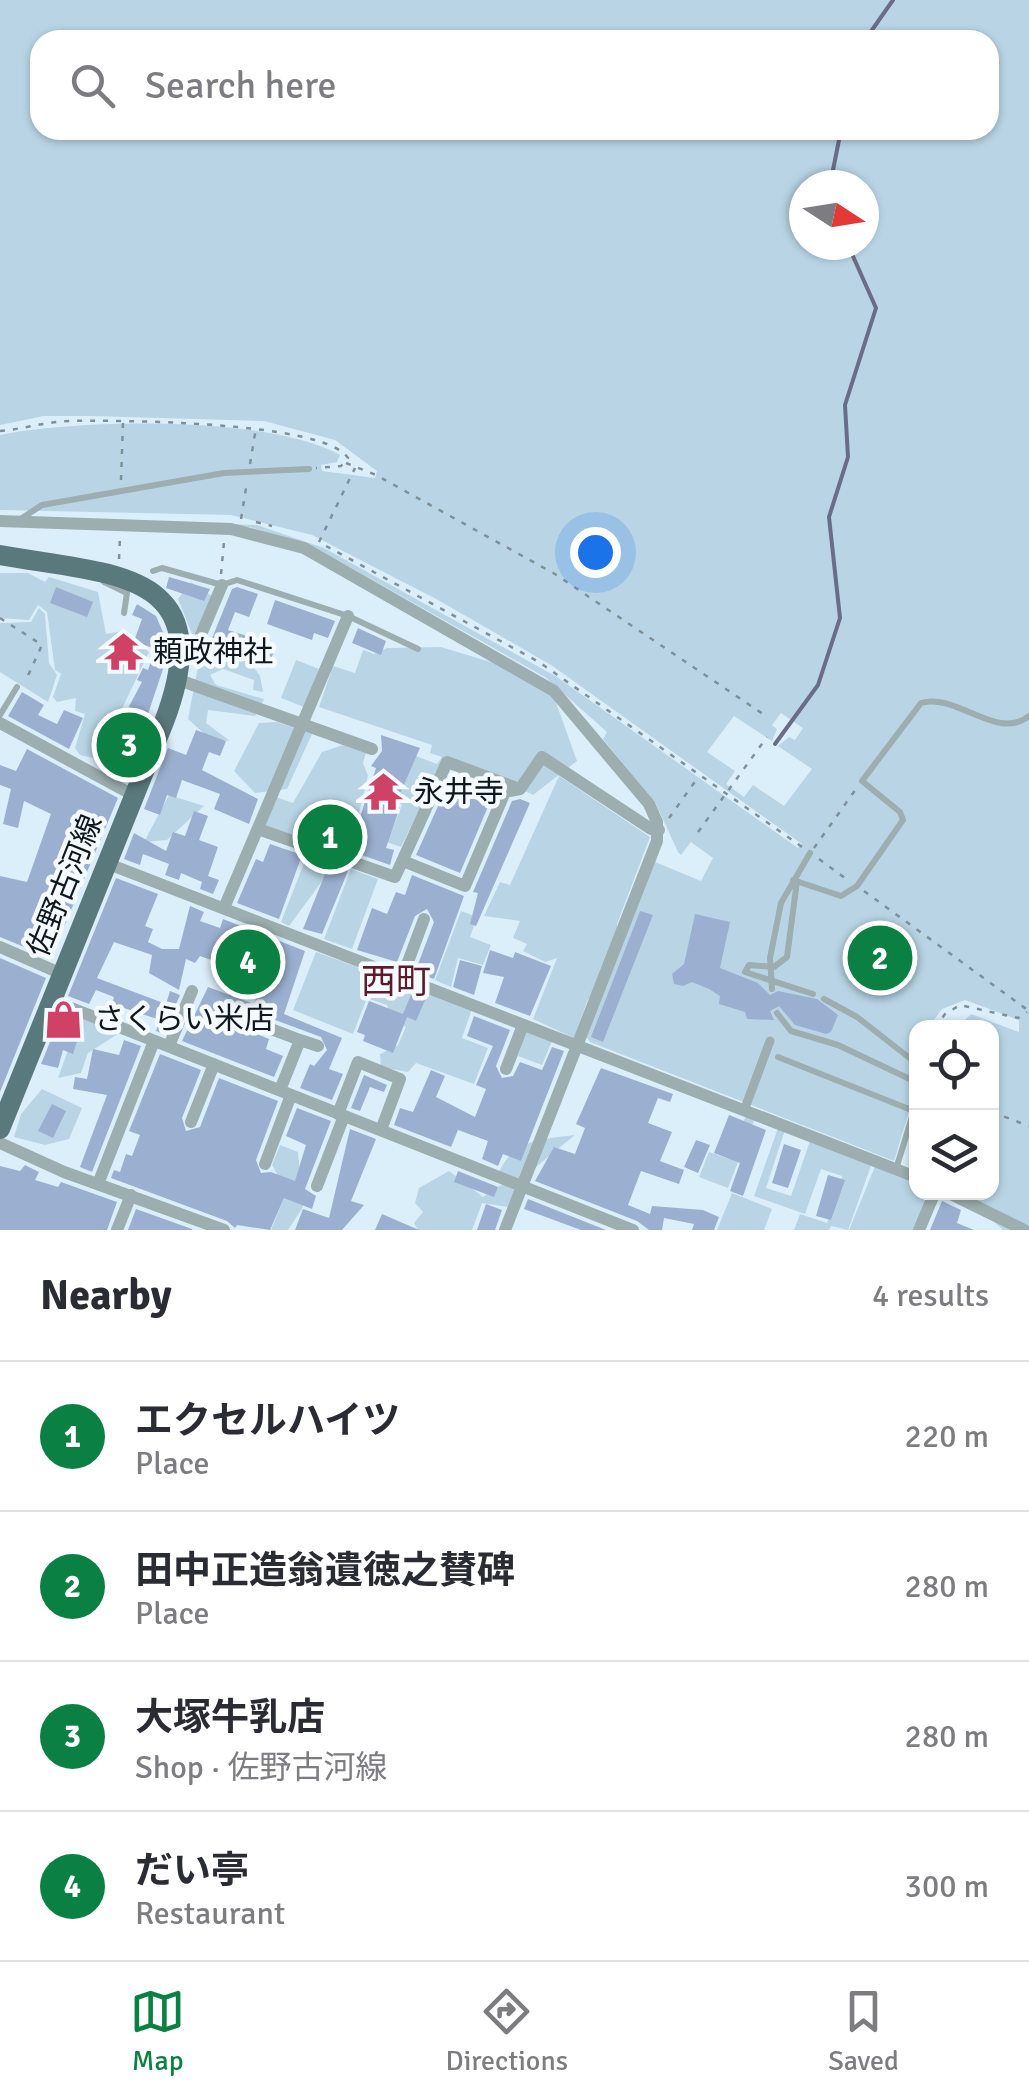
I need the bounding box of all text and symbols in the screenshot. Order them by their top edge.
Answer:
search box [30,30,999,140]
icon: search [65,58,120,113]
text: Search here [145,62,337,109]
north arrow [789,170,879,260]
your location [570,527,621,578]
temple icon: 頼政神社 [102,631,144,673]
place label: 頼政神社 [153,634,273,671]
pin: 3 [96,708,162,782]
temple icon: 永井寺 [363,771,405,813]
place label: 永井寺 [414,774,504,811]
pin: 1 [298,800,362,874]
street label: 佐野古河線 [20,810,110,962]
pin: 2 [848,920,912,996]
pin: 4 [216,924,280,1000]
district label: 西町 [361,960,431,1003]
shop icon: さくらい米店 [43,998,85,1040]
place label: さくらい米店 [94,1001,274,1038]
map controls [909,1020,999,1200]
button: locate [909,1020,999,1110]
button: layers [909,1110,999,1200]
text: Nearby [40,1270,172,1321]
text: 4 results [872,1276,989,1315]
text: エクセルハイツ [135,1397,400,1444]
text: 1 [64,1417,81,1456]
text: 220 m [905,1417,989,1456]
text: Place [135,1444,210,1483]
text: 田中正造翁遺徳之賛碑 [135,1547,515,1594]
text: 2 [64,1567,81,1606]
text: 280 m [905,1567,989,1606]
text: Place [135,1594,210,1633]
text: 大塚牛乳店 [135,1694,325,1741]
text: 3 [64,1717,81,1756]
text: 280 m [905,1717,989,1756]
text: Shop · 佐野古河線 [135,1748,388,1787]
text: だい亭 [135,1847,249,1894]
text: 4 [64,1867,81,1906]
text: 300 m [905,1867,989,1906]
text: Restaurant [135,1894,285,1933]
tab: Map [130,1984,185,2078]
tab: Directions [446,1984,568,2078]
tab: Saved [828,1984,899,2078]

